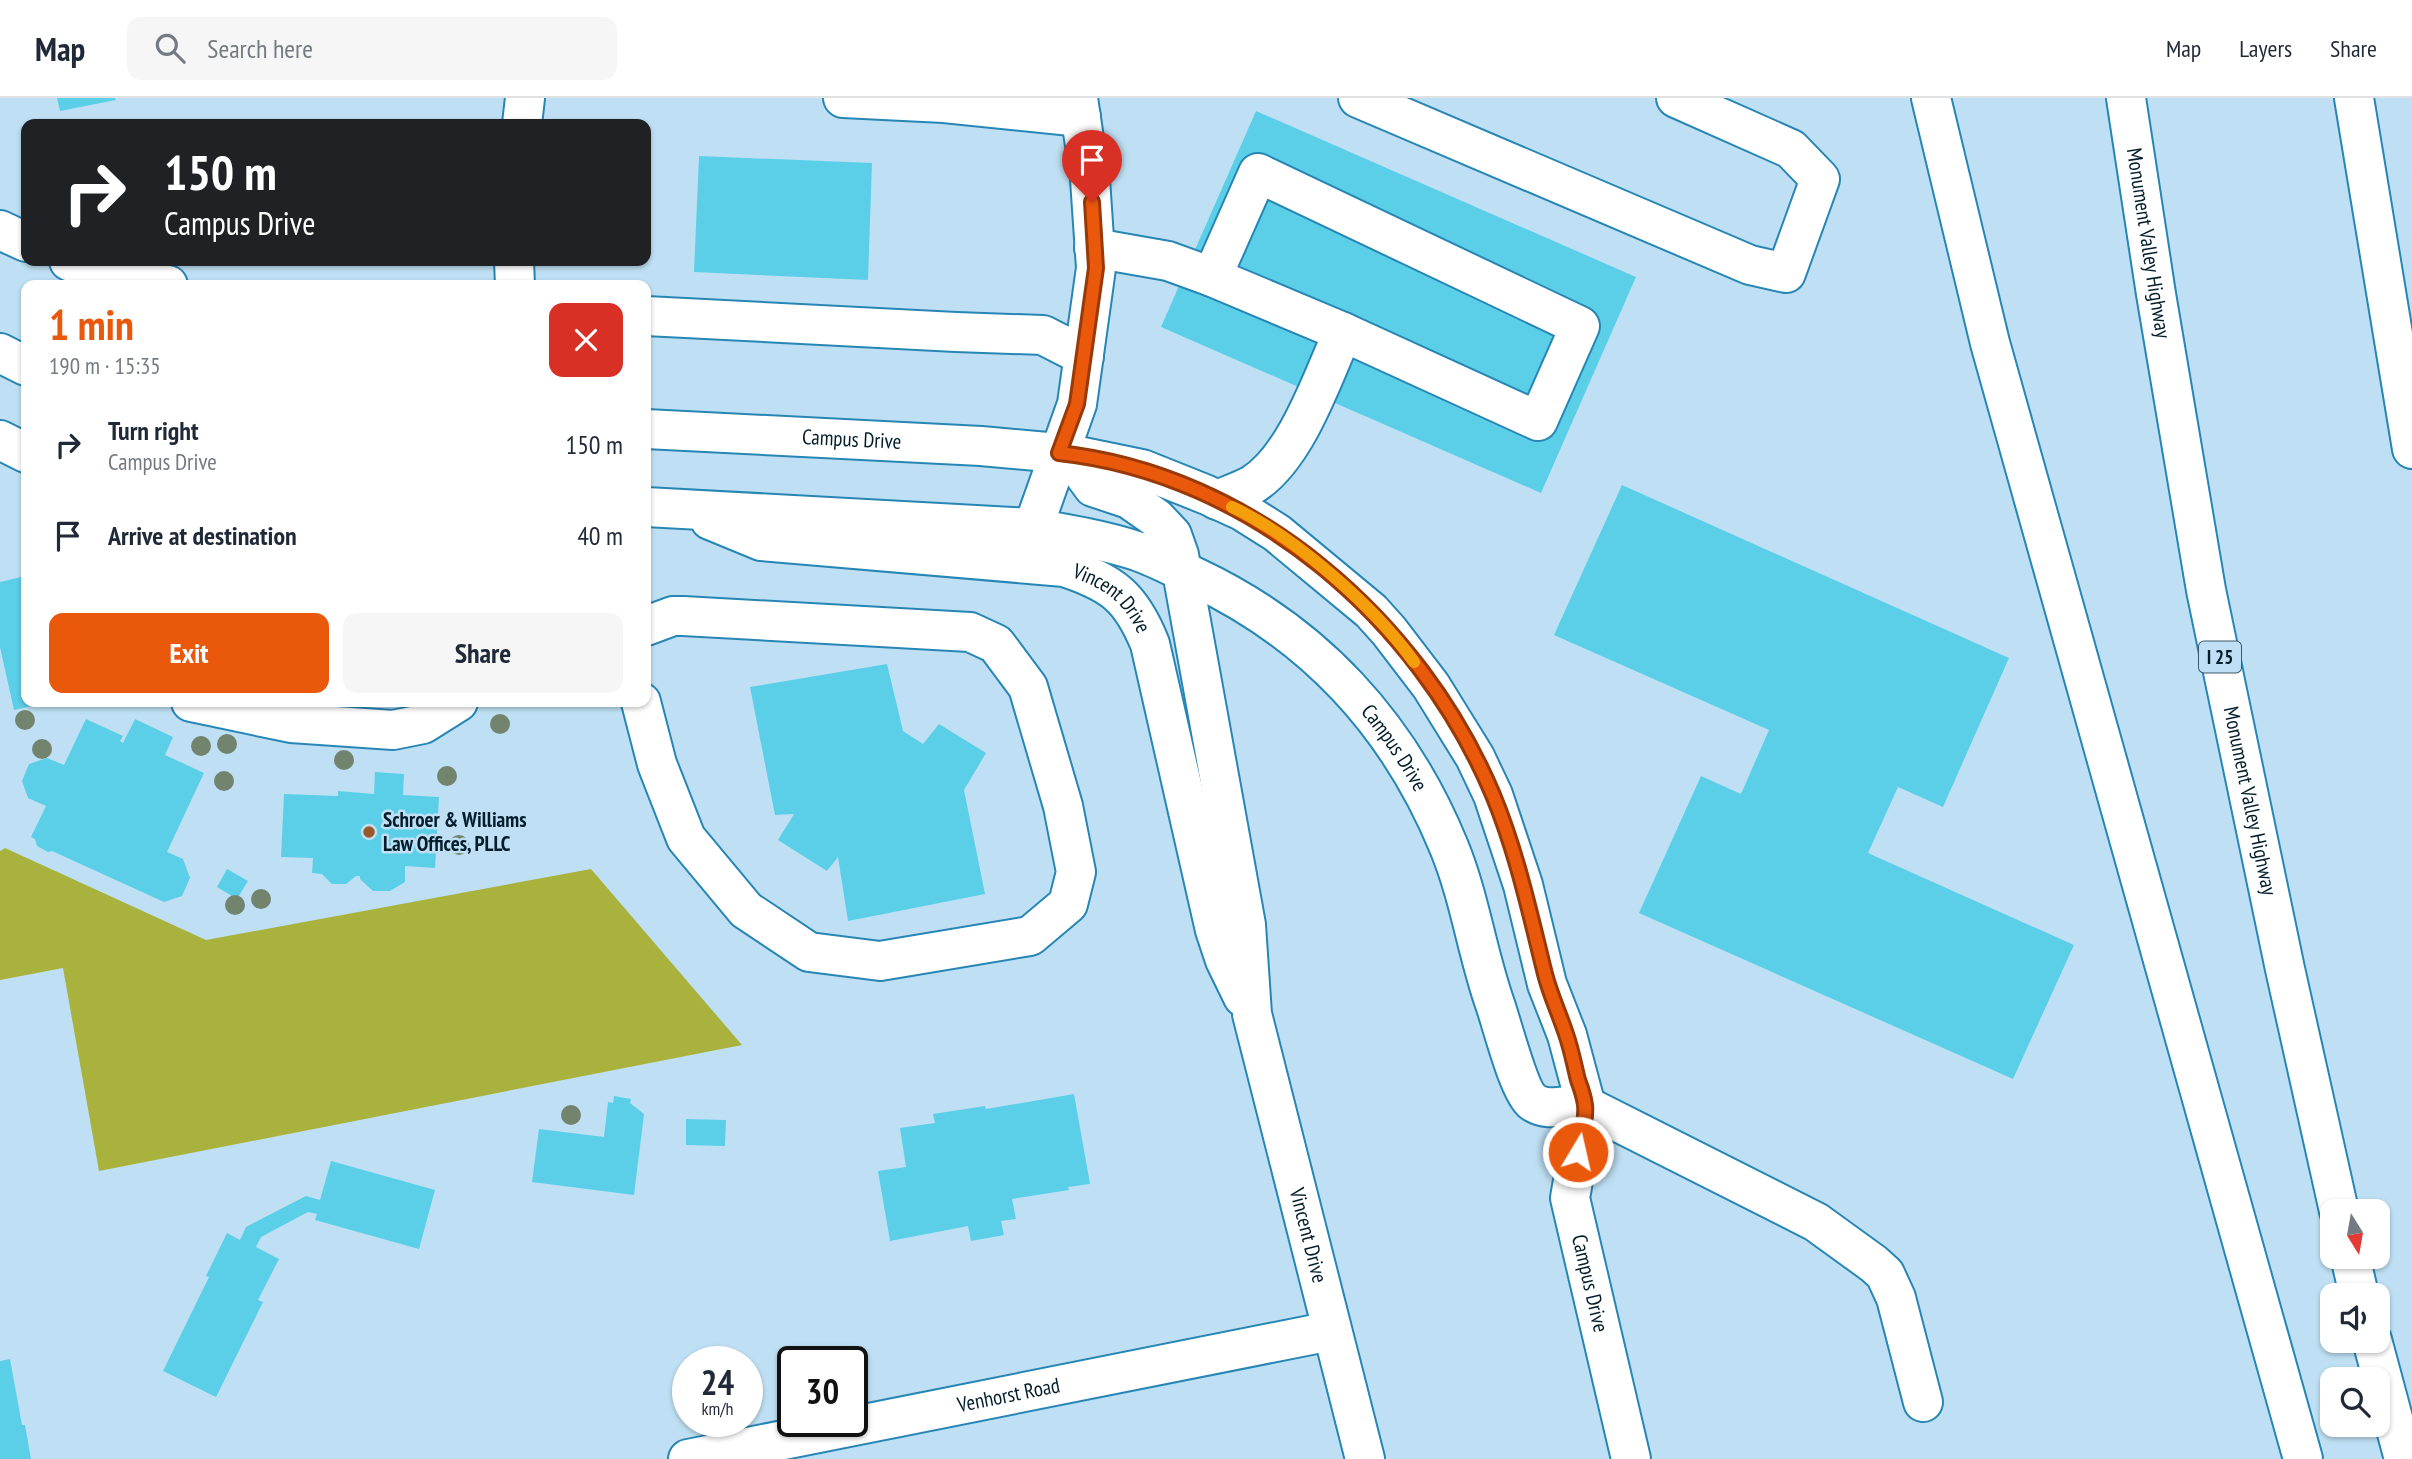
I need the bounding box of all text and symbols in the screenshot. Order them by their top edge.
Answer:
search box [127,17,617,80]
text: Map [35,27,85,70]
icon: search [151,29,189,67]
text: Search here [207,32,313,65]
text: Map [2166,33,2201,64]
text: Layers [2239,33,2292,64]
text: Share [2330,33,2377,64]
pin [1062,130,1122,202]
text: 150 m [164,140,277,204]
icon: arrive [1073,141,1111,179]
street label: Monument Valley Highway [2121,146,2177,340]
icon: right [49,147,140,238]
text: Campus Drive [164,202,315,244]
text: 1 min [49,297,134,352]
button: close [549,303,623,377]
text: 190 m · 15:35 [49,351,161,380]
text: Turn right [108,414,199,447]
street label: Campus Drive [801,423,902,455]
icon: right [49,426,87,464]
text: 150 m [565,428,623,461]
text: Campus Drive [108,447,217,476]
icon: arrive [49,517,87,555]
text: Arrive at destination [108,519,297,552]
text: 40 m [577,519,623,552]
street label: Vincent Drive [1068,557,1157,637]
button: Exit [49,613,329,693]
button: Share [343,613,623,693]
road number: I 25 [2199,642,2241,672]
street label: Campus Drive [1356,698,1434,796]
street label: Monument Valley Highway [2218,704,2283,898]
place label: Schroer & Williams Law Offices, PLLC [383,806,527,857]
marker: Schroer & Williams Law Offices, PLLC [361,824,377,840]
position arrow [1541,1115,1615,1189]
street label: Vincent Drive [1283,1184,1334,1286]
north arrow [2320,1199,2390,1269]
map controls [2320,1199,2390,1437]
street label: Campus Drive [1566,1232,1615,1335]
button: sound [2320,1283,2390,1353]
speed limit sign: 30 [777,1346,868,1437]
text: 24 [701,1359,734,1405]
button: search [2320,1367,2390,1437]
street label: Venhorst Road [954,1371,1062,1418]
text: km/h [702,1397,733,1420]

